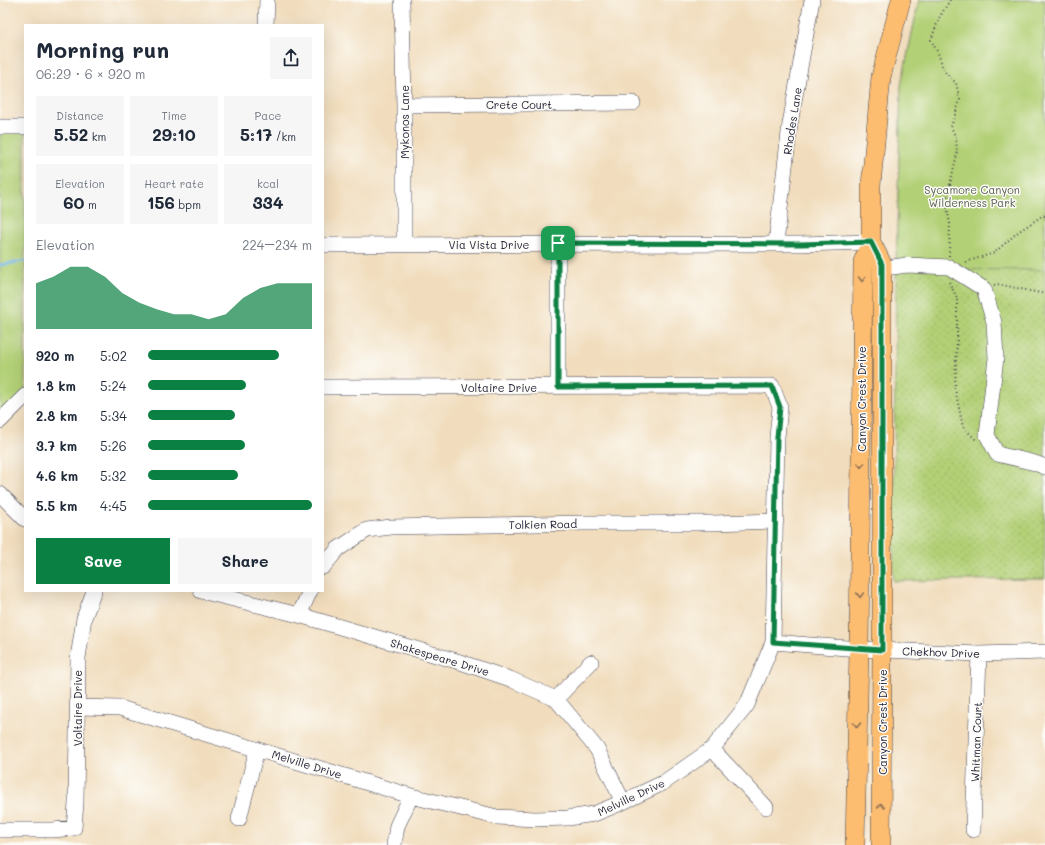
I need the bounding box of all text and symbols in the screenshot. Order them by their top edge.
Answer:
text: Morning run [36,35,169,64]
button: share [270,37,312,79]
text: 06:29 · 6 × 920 m [36,65,145,82]
street label: Mykonos Lane [397,85,412,159]
street label: Rhodes Lane [779,86,805,156]
street label: Crete Court [486,97,552,112]
text: Distance [56,108,104,123]
text: Time [161,108,187,123]
text: Pace [255,108,281,123]
text: 5.52 [54,123,88,145]
text: 29:10 [152,123,196,145]
text: 5:17 [240,123,272,145]
text: km [88,129,106,144]
text: /km [272,129,296,144]
text: Elevation [55,176,105,191]
text: Heart rate [144,176,204,191]
text: kcal [257,176,279,191]
park label: Sycamore Canyon Wilderness Park [924,182,1020,210]
text: 60 [63,191,84,213]
text: 156 [147,191,175,213]
text: 334 [252,191,284,213]
text: m [84,197,97,212]
text: bpm [175,197,201,212]
pin [541,226,575,260]
icon: arrive [547,232,569,254]
text: Elevation [36,236,94,253]
text: 224–234 m [242,236,312,253]
street label: Via Vista Drive [449,237,530,252]
one-way arrow [858,276,866,282]
street label: Canyon Crest Drive [854,346,869,452]
text: 920 m [36,347,74,364]
text: 5:02 [100,347,127,364]
text: 1.8 km [36,377,76,394]
text: 5:24 [100,377,126,394]
street label: Voltaire Drive [461,380,537,395]
text: 2.8 km [36,407,77,424]
text: 5:34 [100,407,127,424]
text: 3.7 km [36,437,77,454]
text: 5:26 [100,437,127,454]
one-way arrow [857,462,865,468]
text: 4.6 km [36,467,78,484]
text: 5:32 [100,467,126,484]
text: 5.5 km [36,497,77,514]
text: 4:45 [100,497,127,514]
street label: Tolkien Road [509,516,577,532]
button: Save [36,538,170,584]
button: Share [178,538,312,584]
one-way arrow [856,592,864,598]
street label: Shakespeare Drive [389,635,491,679]
street label: Chekhov Drive [902,643,980,661]
street label: Canyon Crest Drive [875,669,890,775]
street label: Voltaire Drive [70,670,85,746]
street label: Whitman Court [967,702,985,782]
one-way arrow [853,722,862,728]
street label: Melville Drive [270,746,344,782]
street label: Melville Drive [595,775,667,819]
one-way arrow [877,803,885,809]

